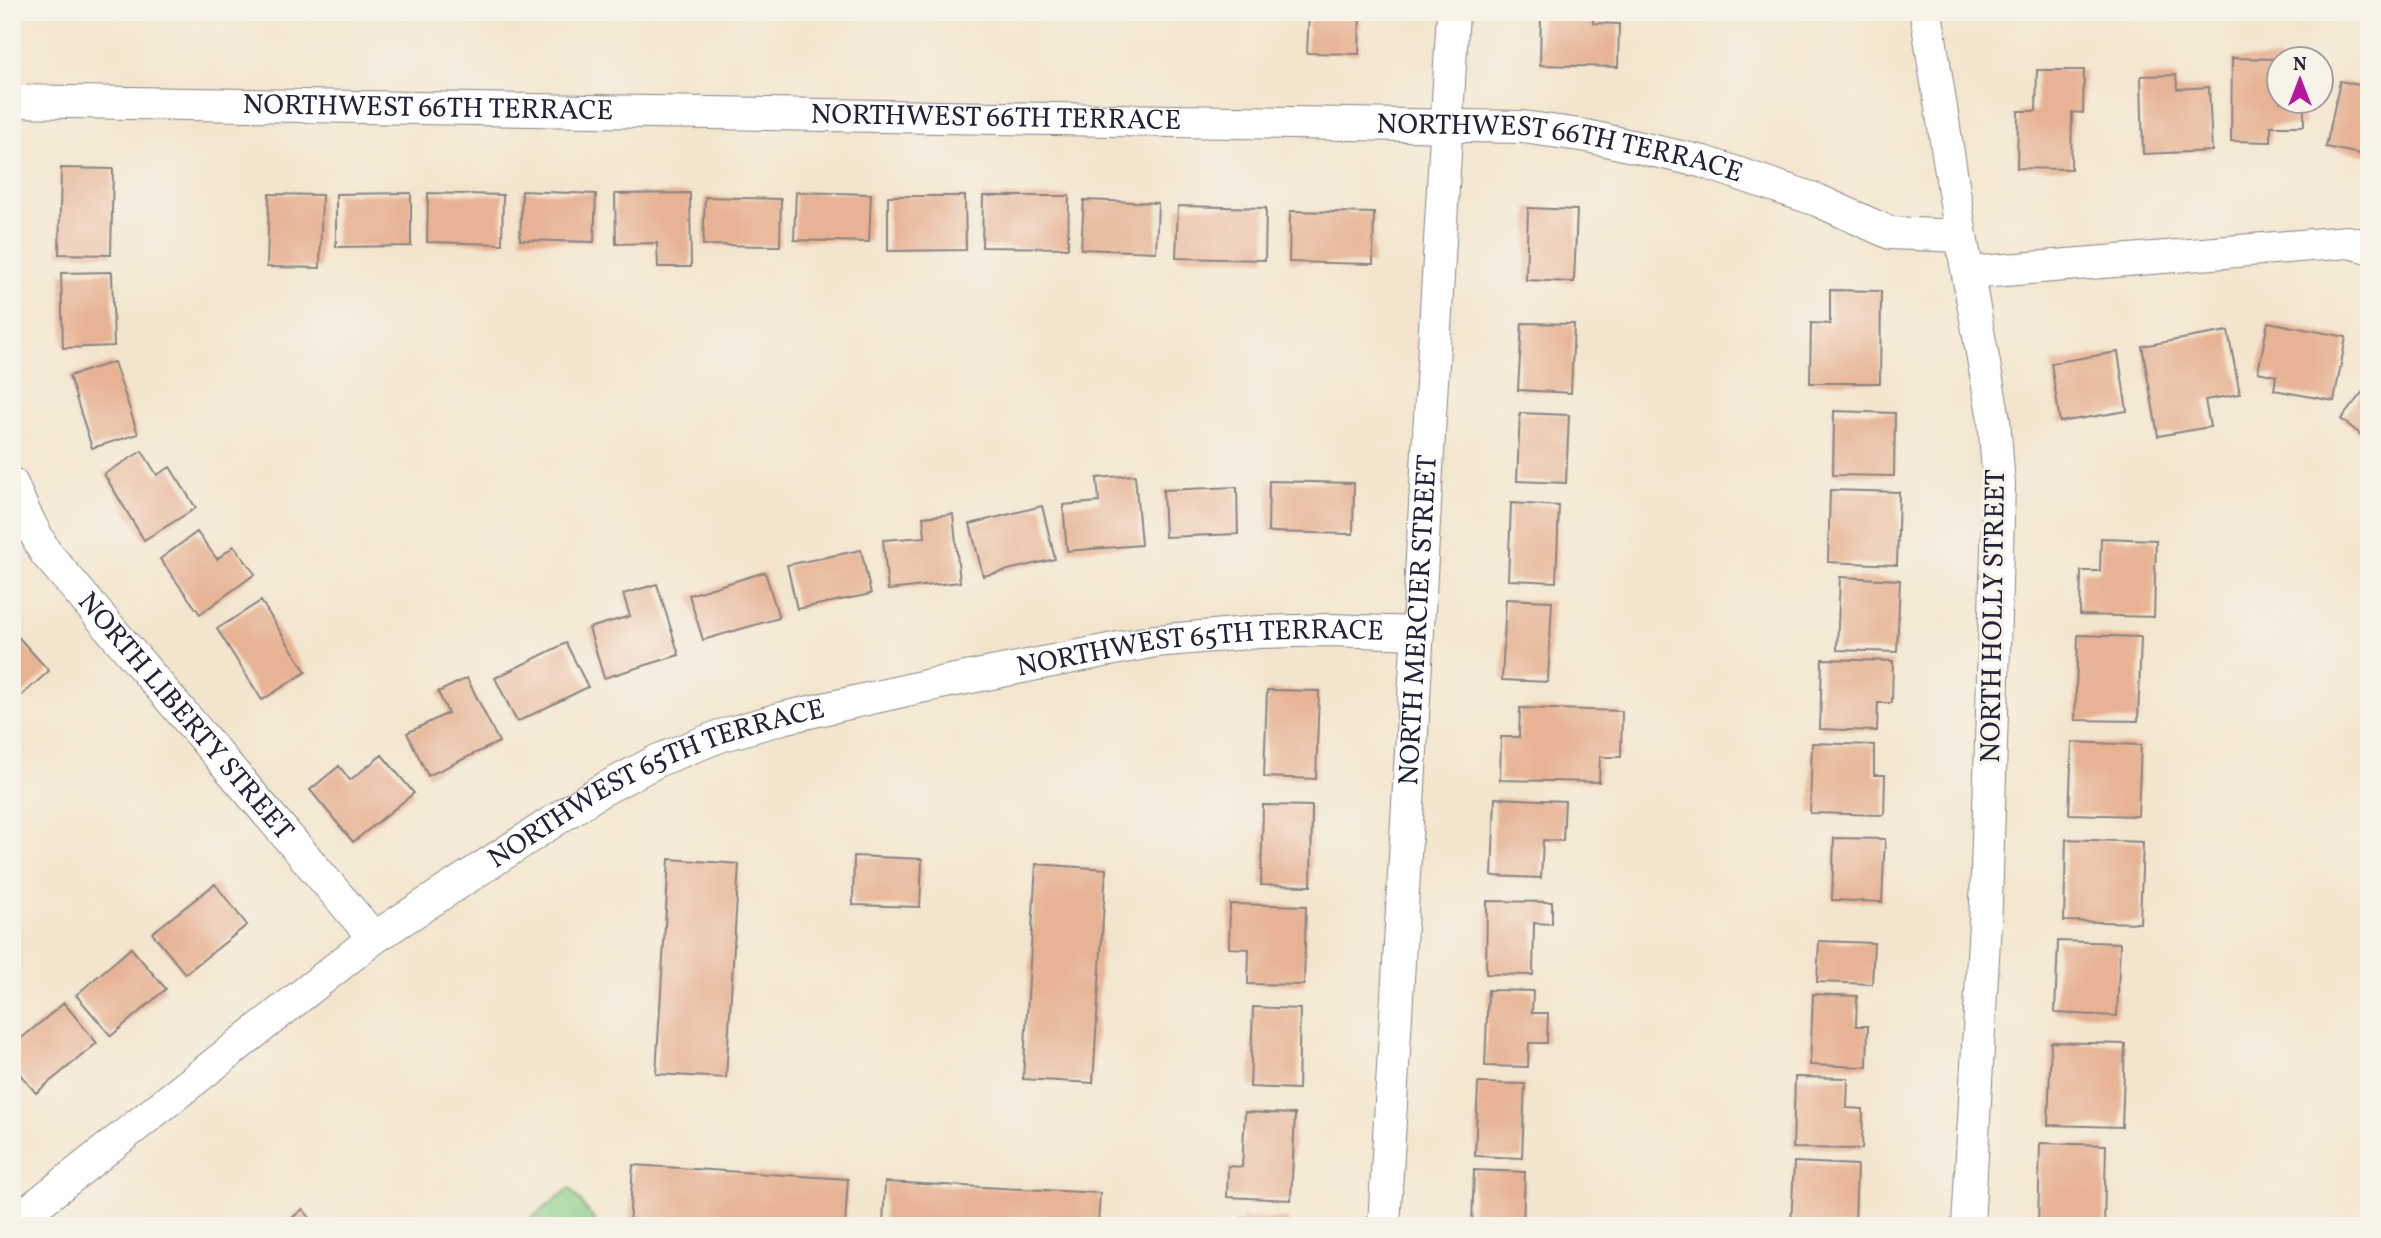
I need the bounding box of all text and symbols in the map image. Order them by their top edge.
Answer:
north arrow [2266,46,2336,116]
text: N [2293,52,2307,78]
street label: NORTHWEST 66TH TERRACE [242,85,614,131]
street label: NORTHWEST 66TH TERRACE [810,95,1181,141]
street label: NORTHWEST 66TH TERRACE [1376,105,1748,193]
street label: NORTH MERCIER STREET [1390,453,1447,786]
street label: NORTH HOLLY STREET [1972,469,2016,763]
street label: NORTH LIBERTY STREET [68,584,302,849]
street label: NORTHWEST 65TH TERRACE [1013,610,1385,687]
street label: NORTHWEST 65TH TERRACE [480,690,829,878]

